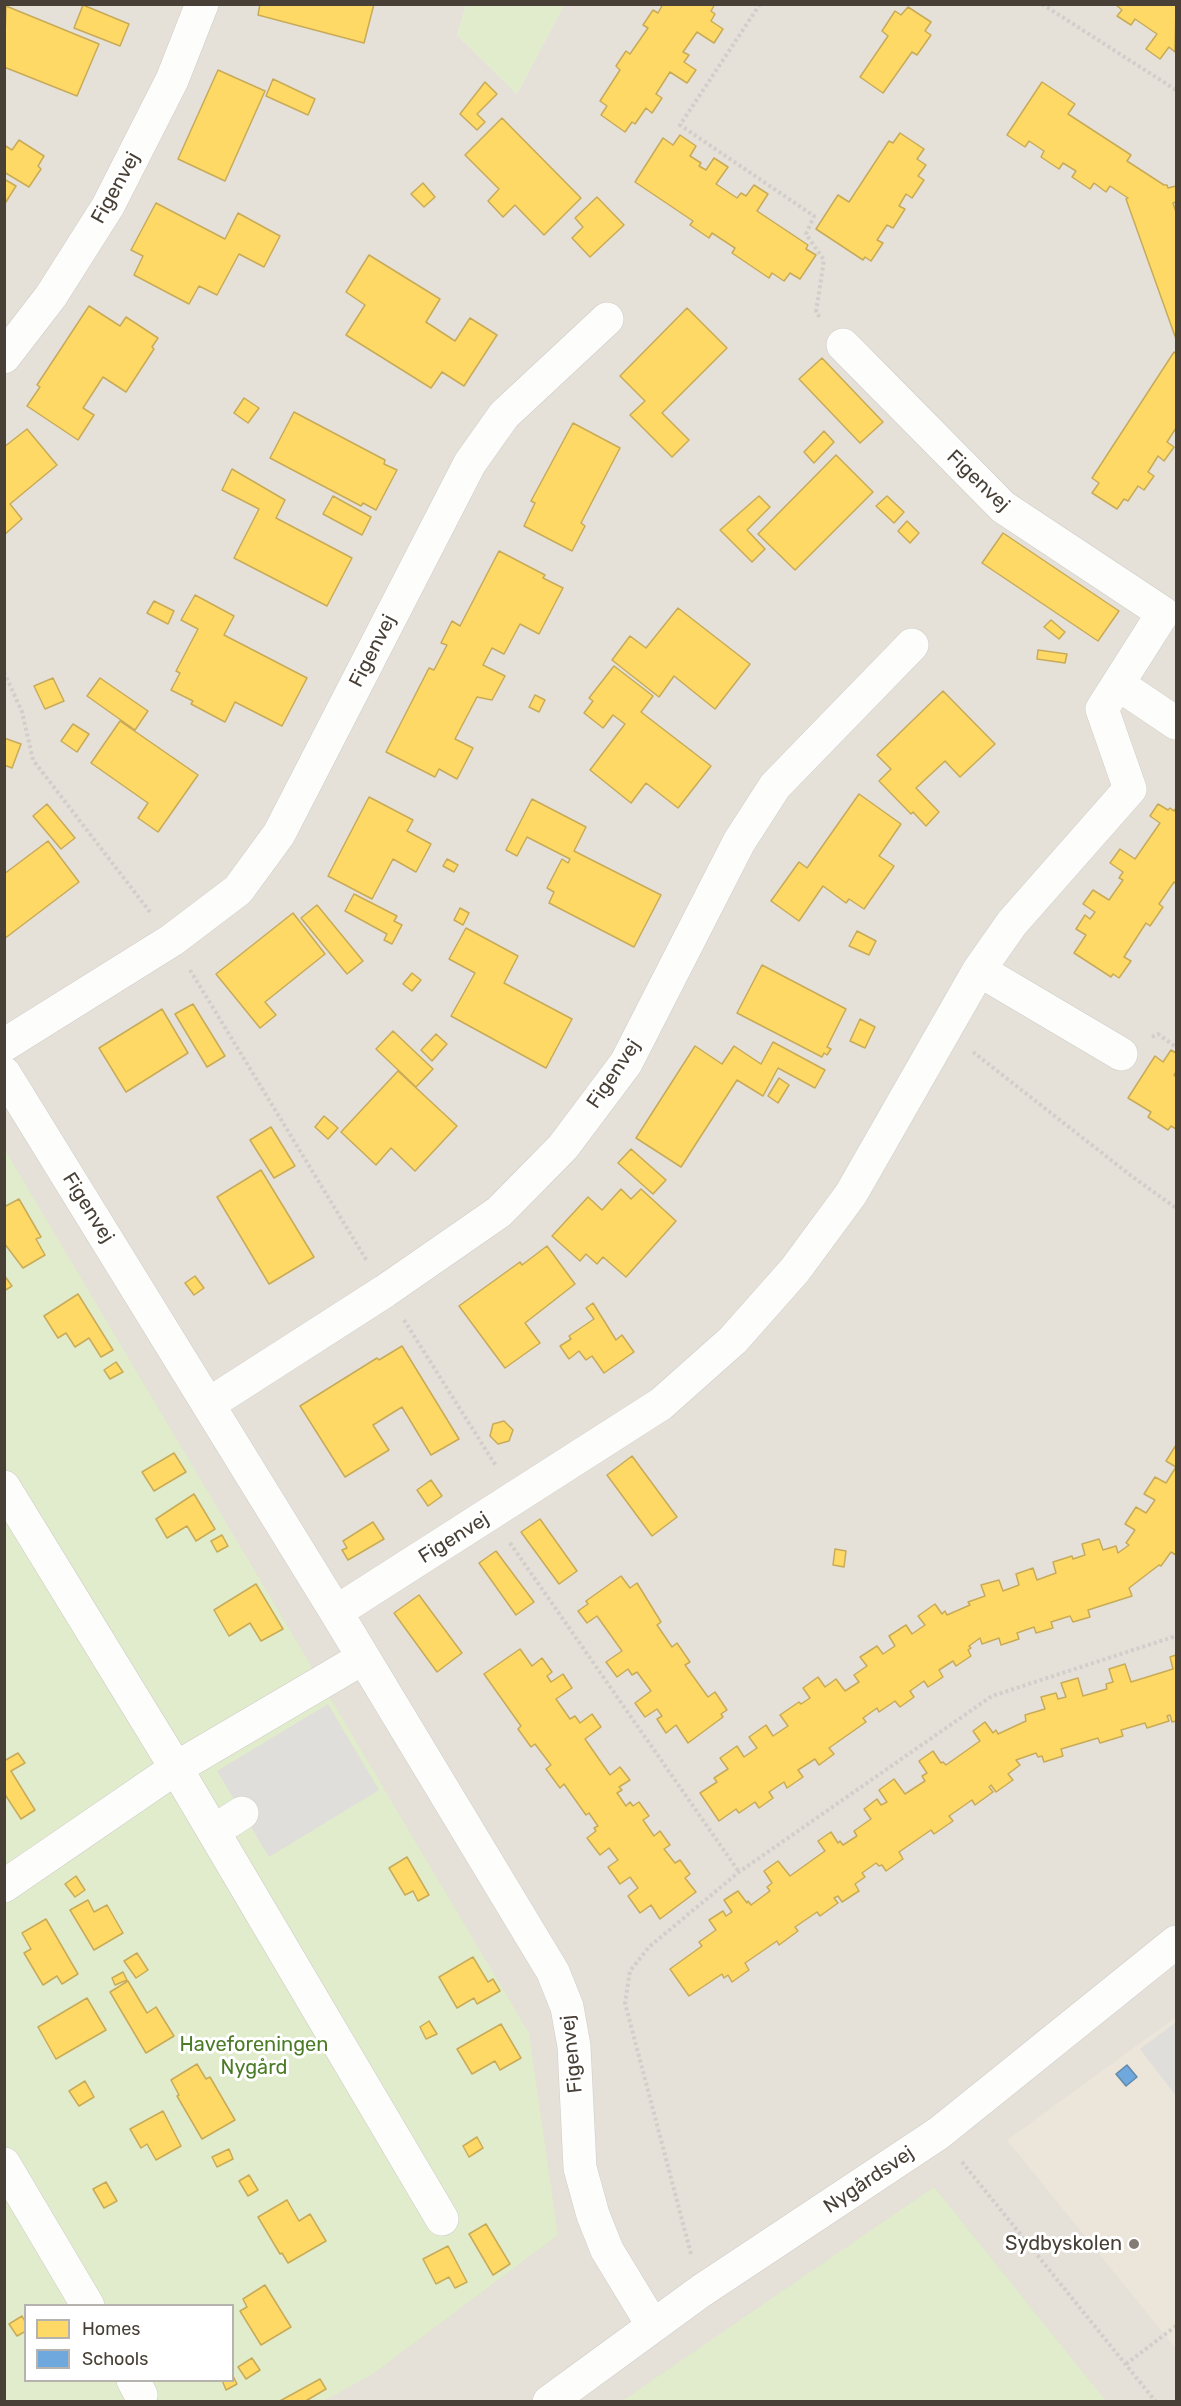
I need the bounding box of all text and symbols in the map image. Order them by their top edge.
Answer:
street label: Figenvej [86,148,146,228]
street label: Figenvej [941,445,1015,517]
street label: Figenvej [344,611,402,691]
street label: Figenvej [582,1035,646,1113]
street label: Figenvej [57,1168,119,1248]
street label: Figenvej [414,1507,494,1569]
street label: Figenvej [556,2014,588,2094]
park label: Haveforeningen Nygård [180,2033,328,2080]
street label: Nygårdsvej [819,2141,919,2219]
place label: Sydbyskolen [1005,2232,1122,2256]
marker: Sydbyskolen [1127,2237,1141,2251]
legend [24,2304,234,2382]
text: Homes [82,2318,140,2340]
text: Schools [82,2348,148,2370]

